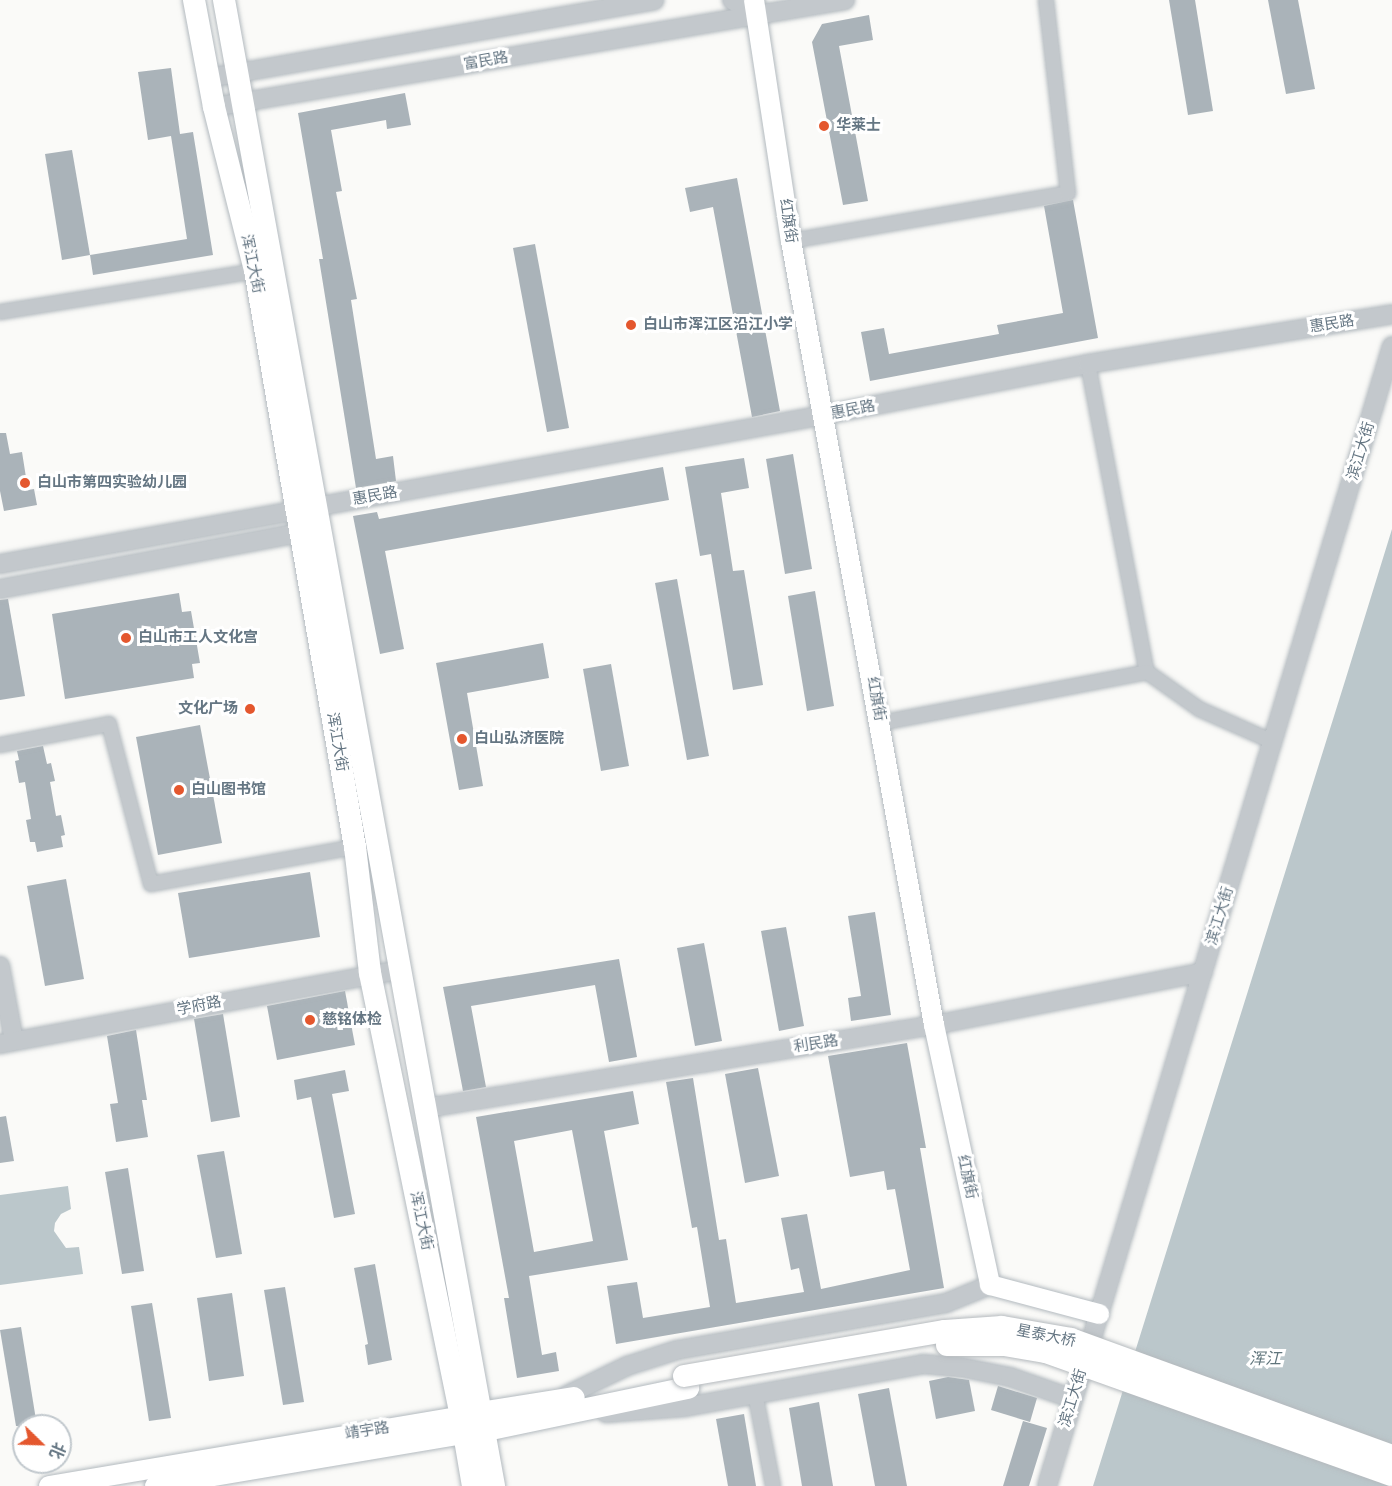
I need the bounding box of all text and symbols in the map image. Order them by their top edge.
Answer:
street label: 富民路 [462,48,510,74]
place label: 华莱士 [836,117,881,135]
marker: 华莱士 [817,119,831,133]
street label: 红旗街 [776,197,800,245]
street label: 浑江大街 [237,233,267,295]
street label: 惠民路 [1308,312,1356,336]
place label: 白山市浑江区沿江小学 [643,316,793,334]
marker: 白山市浑江区沿江小学 [624,318,638,332]
street label: 惠民路 [829,397,877,423]
street label: 滨江大街 [1344,420,1378,482]
place label: 白山市第四实验幼儿园 [37,474,187,492]
marker: 白山市第四实验幼儿园 [18,476,32,490]
street label: 惠民路 [351,483,399,509]
place label: 白山市工人文化宫 [138,629,258,647]
marker: 白山市工人文化宫 [119,631,133,645]
street label: 红旗街 [863,675,889,723]
place label: 文化广场 [178,700,238,718]
marker: 文化广场 [243,702,257,716]
street label: 浑江大街 [323,711,351,773]
place label: 白山弘济医院 [474,730,564,748]
marker: 白山弘济医院 [455,732,469,746]
place label: 白山图书馆 [191,781,266,799]
marker: 白山图书馆 [172,783,186,797]
street label: 滨江大街 [1203,885,1237,947]
street label: 学府路 [175,993,223,1019]
place label: 慈铭体检 [322,1011,382,1029]
marker: 慈铭体检 [303,1013,317,1027]
street label: 利民路 [792,1032,840,1056]
street label: 红旗街 [954,1153,980,1201]
street label: 浑江大街 [406,1190,436,1252]
street label: 星泰大桥 [1015,1321,1077,1351]
water label: 浑江 [1249,1349,1281,1369]
street label: 滨江大街 [1056,1367,1090,1429]
north arrow [12,1414,72,1474]
street label: 靖宇路 [343,1419,391,1443]
text: 北 [45,1439,69,1462]

